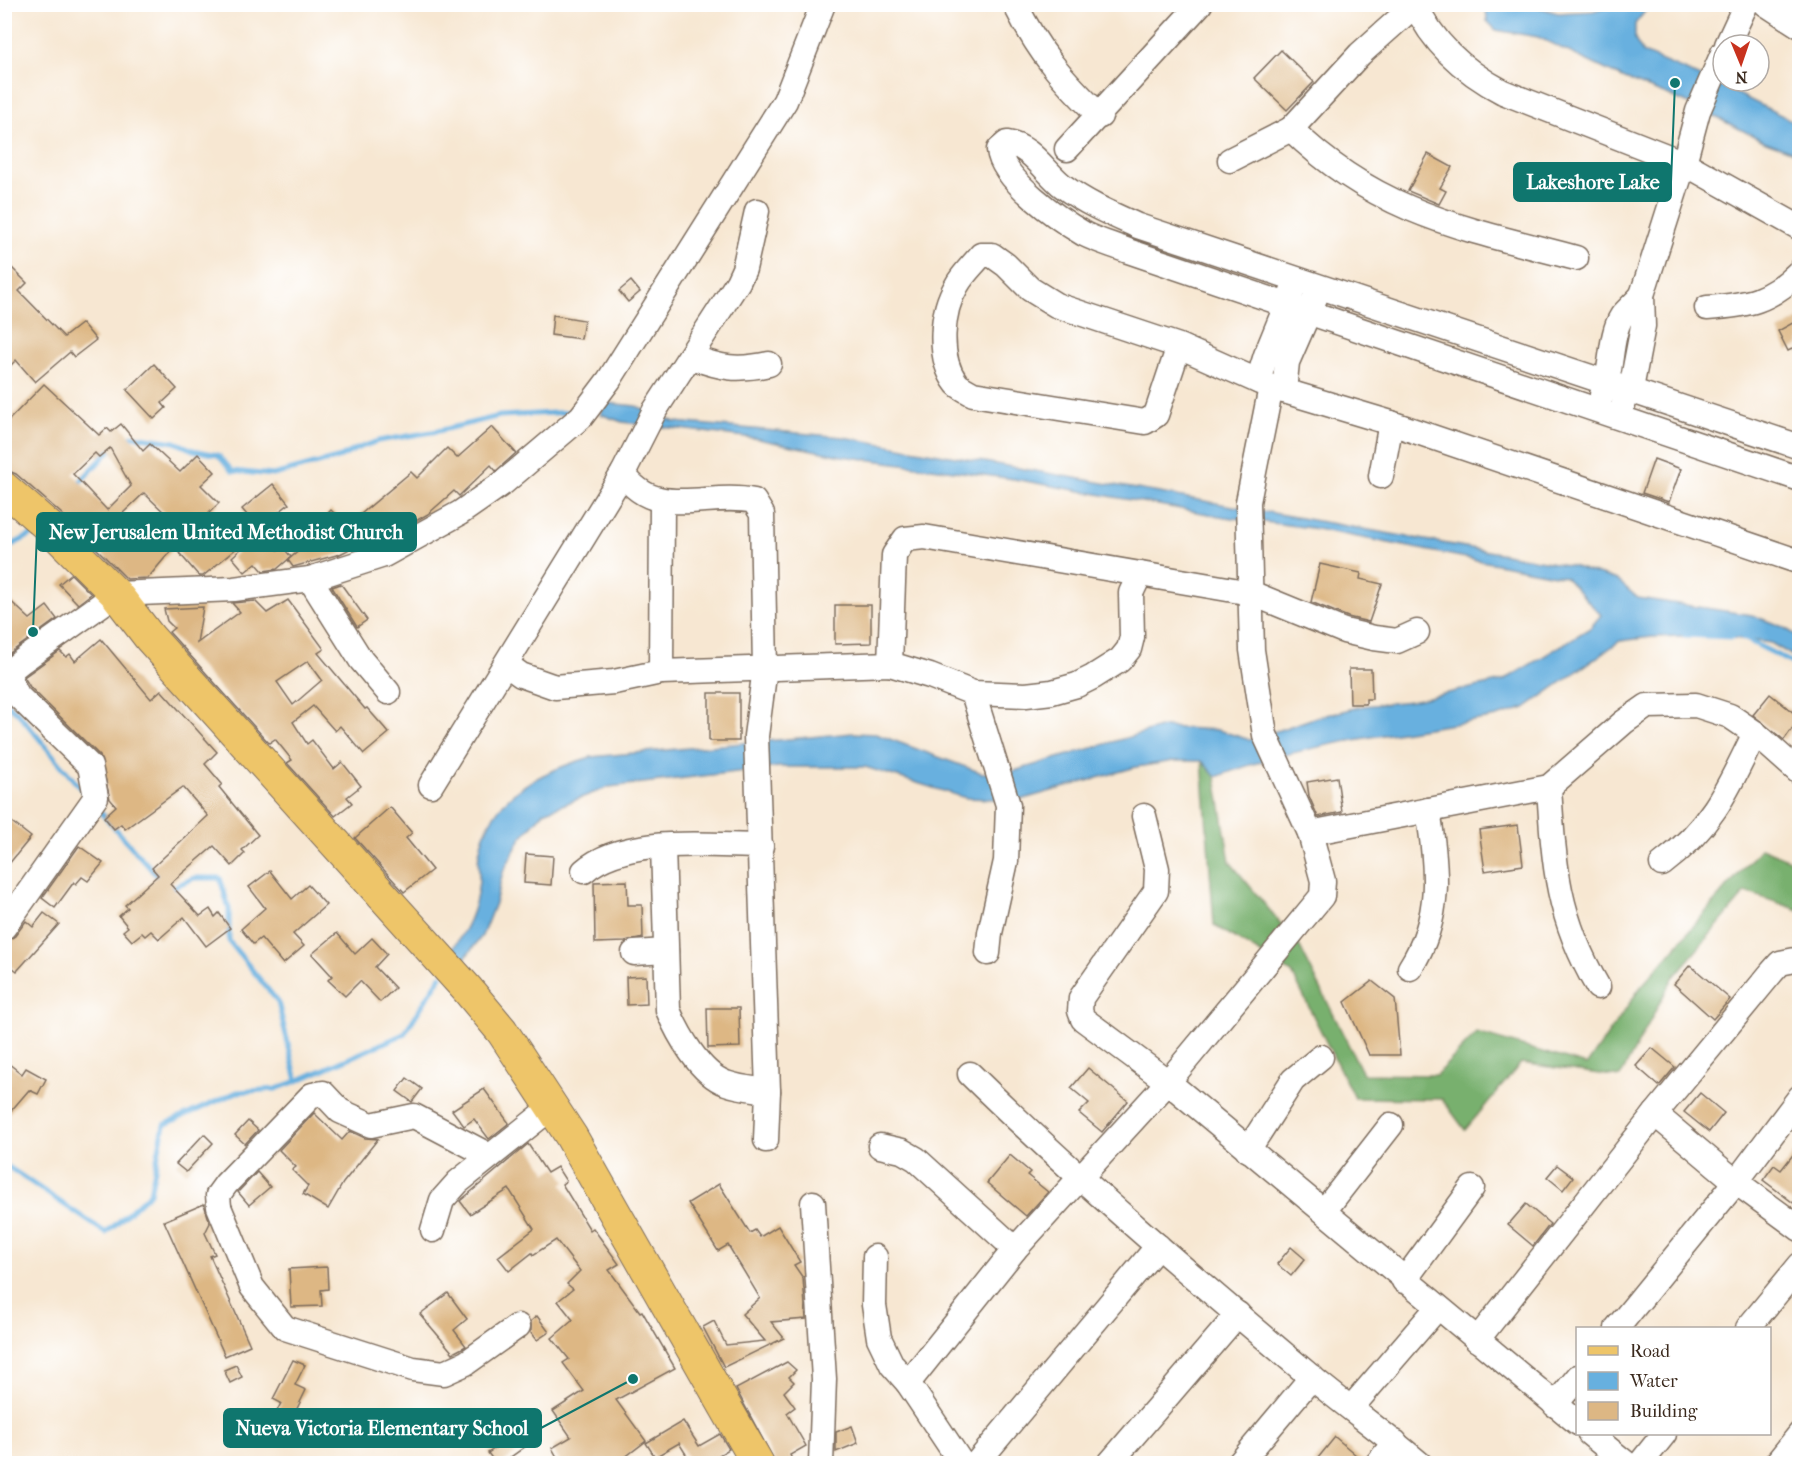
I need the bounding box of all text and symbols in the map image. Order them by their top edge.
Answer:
north arrow [1711,33,1771,93]
text: N [1734,68,1748,87]
callout: Lakeshore Lake [1514,163,1671,201]
text: Lakeshore Lake [1526,171,1660,194]
callout: New Jerusalem United Methodist Church [37,513,416,551]
text: New Jerusalem United Methodist Church [49,521,404,544]
legend [1576,1327,1771,1435]
text: Road [1630,1341,1670,1362]
text: Water [1629,1371,1678,1392]
text: Building [1630,1401,1698,1422]
callout: Nueva Victoria Elementary School [224,1409,541,1447]
text: Nueva Victoria Elementary School [236,1417,529,1440]

